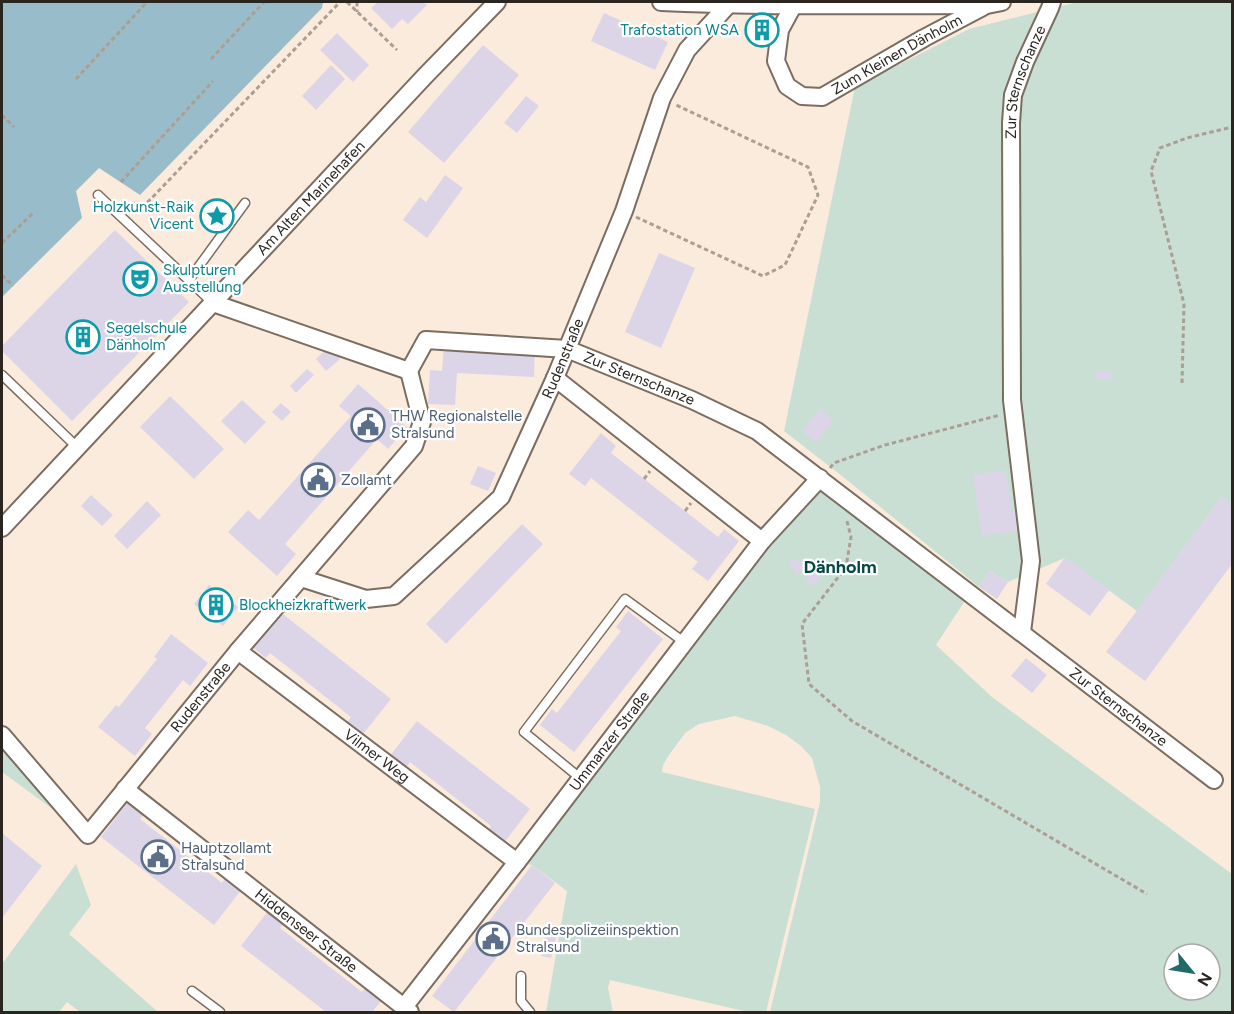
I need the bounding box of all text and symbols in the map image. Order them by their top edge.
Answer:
street label: Zum Kleinen Dänholm [828,11,965,98]
building icon: Trafostation WSA [744,12,780,48]
place label: Trafostation WSA [621,21,739,39]
street label: Zur Sternschanze [1002,23,1050,139]
street label: Am Alten Marinehafen [253,137,369,259]
place label: Holzkunst-Raik Vicent [93,198,195,233]
place icon: Holzkunst-Raik Vicent [199,198,235,234]
theatre icon: Skulpturen Ausstellung [122,261,158,297]
place label: Skulpturen Ausstellung [163,261,241,296]
street label: Rudenstraße [538,316,588,401]
building icon: Segelschule Dänholm [65,319,101,355]
place label: Segelschule Dänholm [106,319,187,354]
street label: Zur Sternschanze [581,348,697,409]
public building icon: THW Regionalstelle Stralsund [350,407,386,443]
place label: THW Regionalstelle Stralsund [391,407,522,442]
public building icon: Zollamt [300,462,336,498]
place label: Zollamt [341,471,392,489]
district label: Dänholm [803,556,877,578]
building icon: Blockheizkraftwerk [198,587,234,623]
place label: Blockheizkraftwerk [239,596,367,614]
street label: Rudenstraße [167,658,234,736]
street label: Zur Sternschanze [1066,664,1171,750]
street label: Ummanzer Straße [566,688,653,795]
street label: Vilmer Weg [340,725,413,787]
public building icon: Hauptzollamt Stralsund [140,839,176,875]
place label: Hauptzollamt Stralsund [181,839,272,874]
street label: Hiddenseer Straße [251,885,361,976]
public building icon: Bundespolizeiinspektion Stralsund [475,921,511,957]
place label: Bundespolizeiinspektion Stralsund [516,921,679,956]
north arrow [1162,942,1222,1002]
text: N [1193,969,1216,989]

